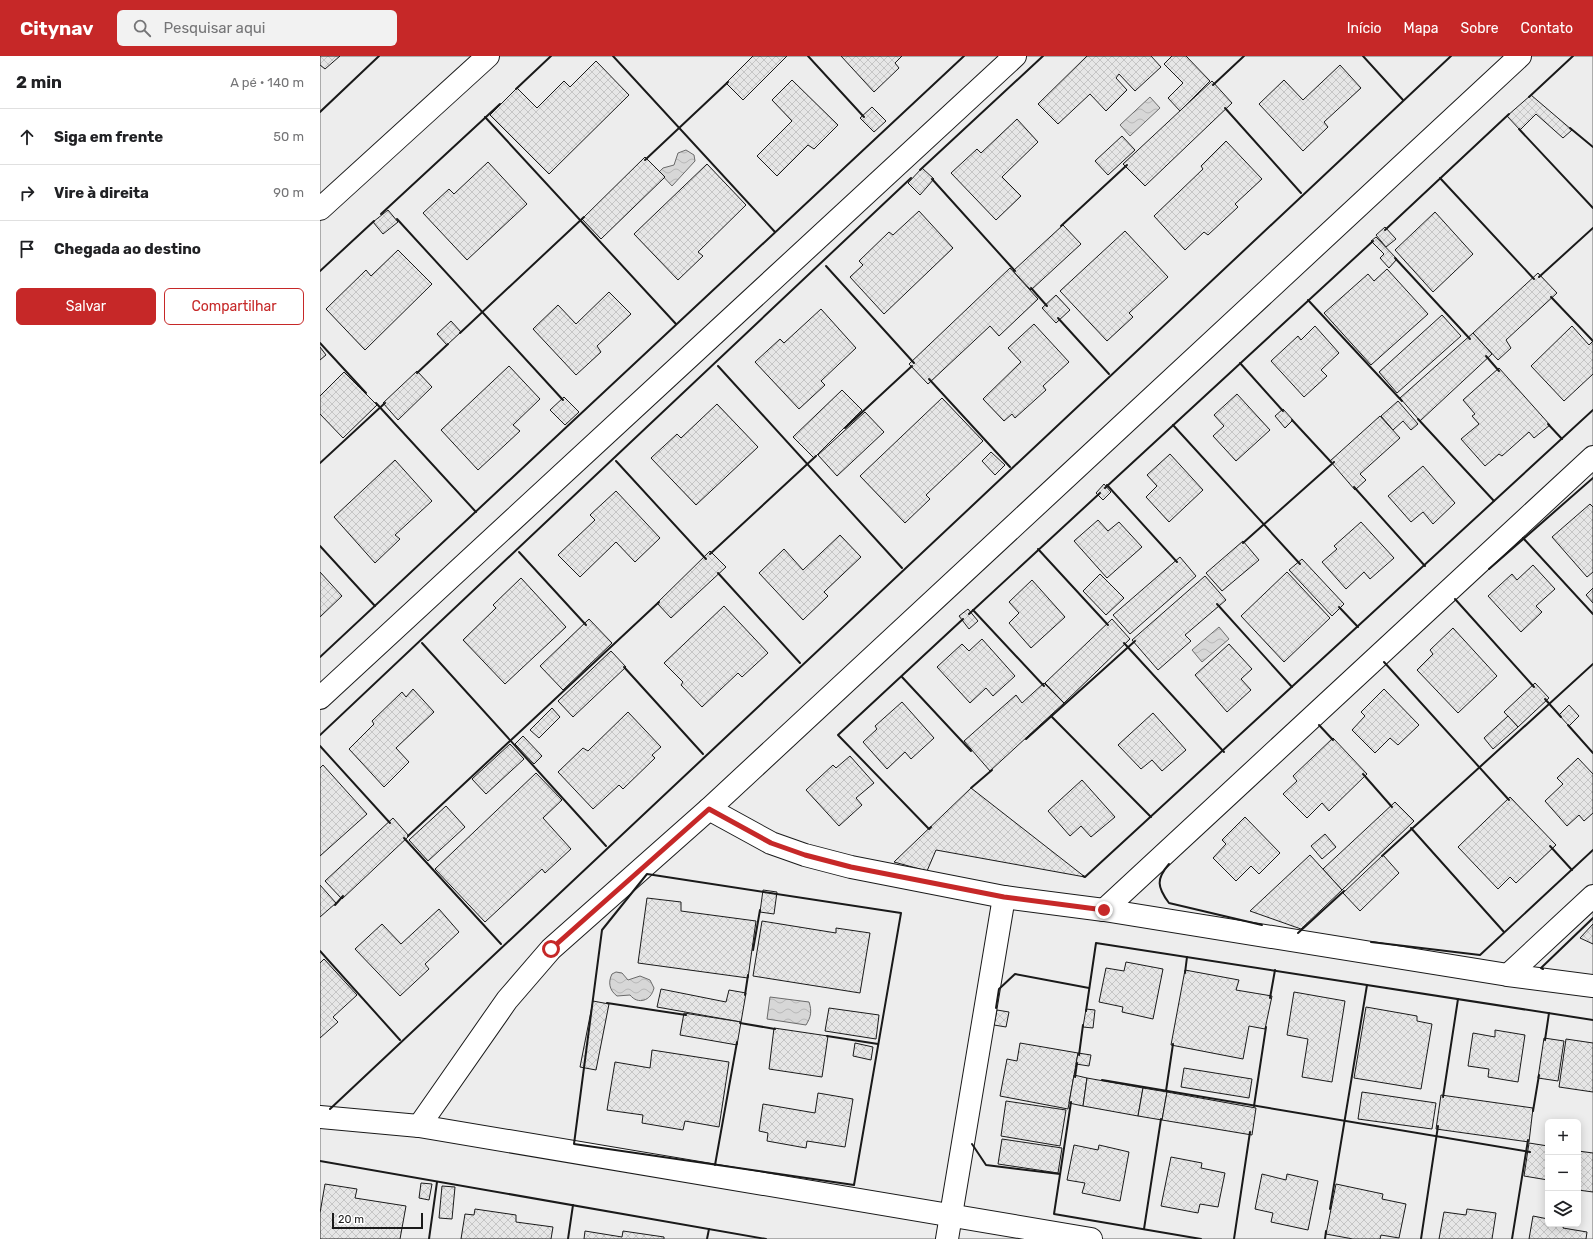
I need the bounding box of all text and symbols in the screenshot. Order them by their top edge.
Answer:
search box [117,10,397,46]
text: Citynav [20,17,93,40]
icon: search [131,17,153,39]
text: Pesquisar aqui [163,19,265,37]
text: Início [1347,20,1382,37]
text: Mapa [1404,20,1439,37]
text: Sobre [1461,20,1499,37]
text: Contato [1521,20,1573,37]
text: 2 min [16,72,62,92]
text: A pé · 140 m [230,75,304,90]
icon: ahead [16,126,38,148]
text: Siga em frente [54,128,163,146]
text: 50 m [273,129,304,144]
icon: right [16,182,38,204]
text: Vire à direita [54,184,149,202]
text: 90 m [273,185,304,200]
icon: arrive [16,238,38,260]
text: Chegada ao destino [54,240,201,258]
button: Salvar [16,288,156,325]
button: Compartilhar [164,288,304,325]
route end [1095,901,1113,919]
route start [542,940,560,958]
map controls [1545,1119,1581,1227]
button: + [1545,1119,1581,1155]
button: − [1545,1155,1581,1191]
button: layers [1545,1191,1581,1227]
scale bar [332,1211,423,1230]
text: 20 m [338,1213,364,1226]

